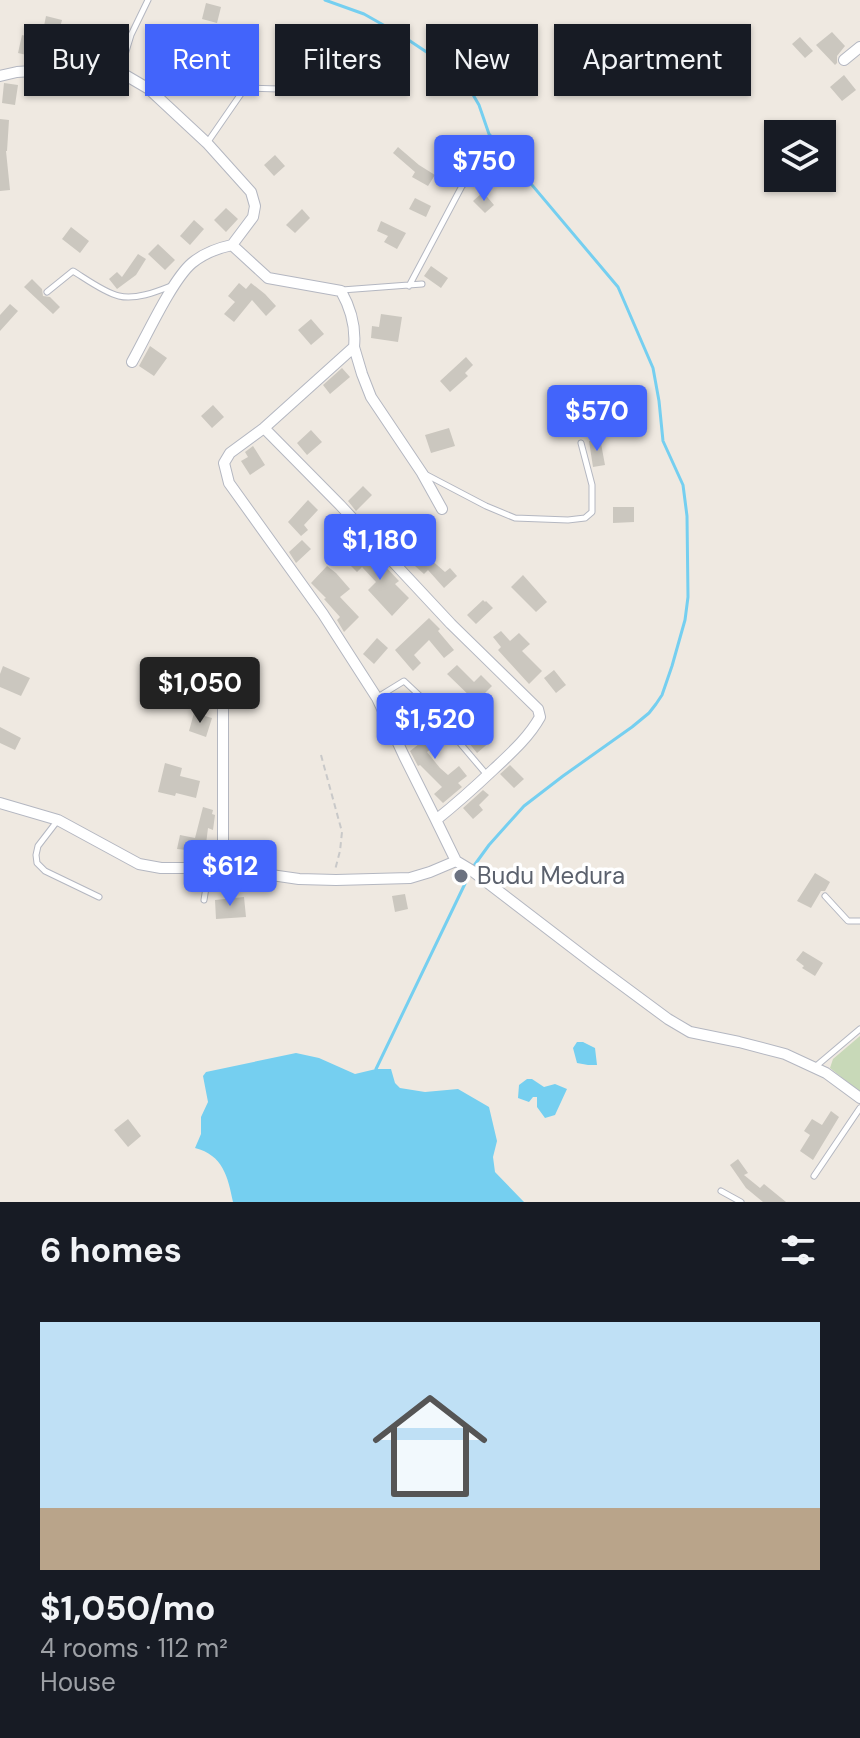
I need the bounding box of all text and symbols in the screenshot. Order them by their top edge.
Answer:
chip: Buy [24,24,129,96]
chip: Rent [145,24,259,96]
chip: Filters [275,24,410,96]
chip: New [426,24,538,96]
chip: Apartment [554,24,751,96]
map controls [764,120,836,192]
button: layers [764,120,836,192]
pin: $750 [437,135,531,203]
text: $750 [452,144,516,178]
pin: $570 [550,385,644,453]
text: $570 [565,394,629,428]
pin: $1,180 [315,514,445,582]
text: $1,180 [342,523,418,557]
pin: $1,050 [135,657,265,725]
text: $1,050 [158,666,242,700]
pin: $1,520 [370,693,500,761]
text: $1,520 [395,702,475,736]
pin: $612 [183,840,277,908]
text: $612 [202,849,258,883]
place label: Budu Medura [477,860,625,891]
marker: Budu Medura [452,867,470,885]
text: 6 homes [40,1228,182,1273]
icon: filters [776,1228,820,1272]
icon: home [358,1374,502,1518]
text: $1,050/mo [40,1586,216,1631]
text: 4 rooms · 112 m² [40,1631,228,1665]
text: House [40,1665,116,1699]

